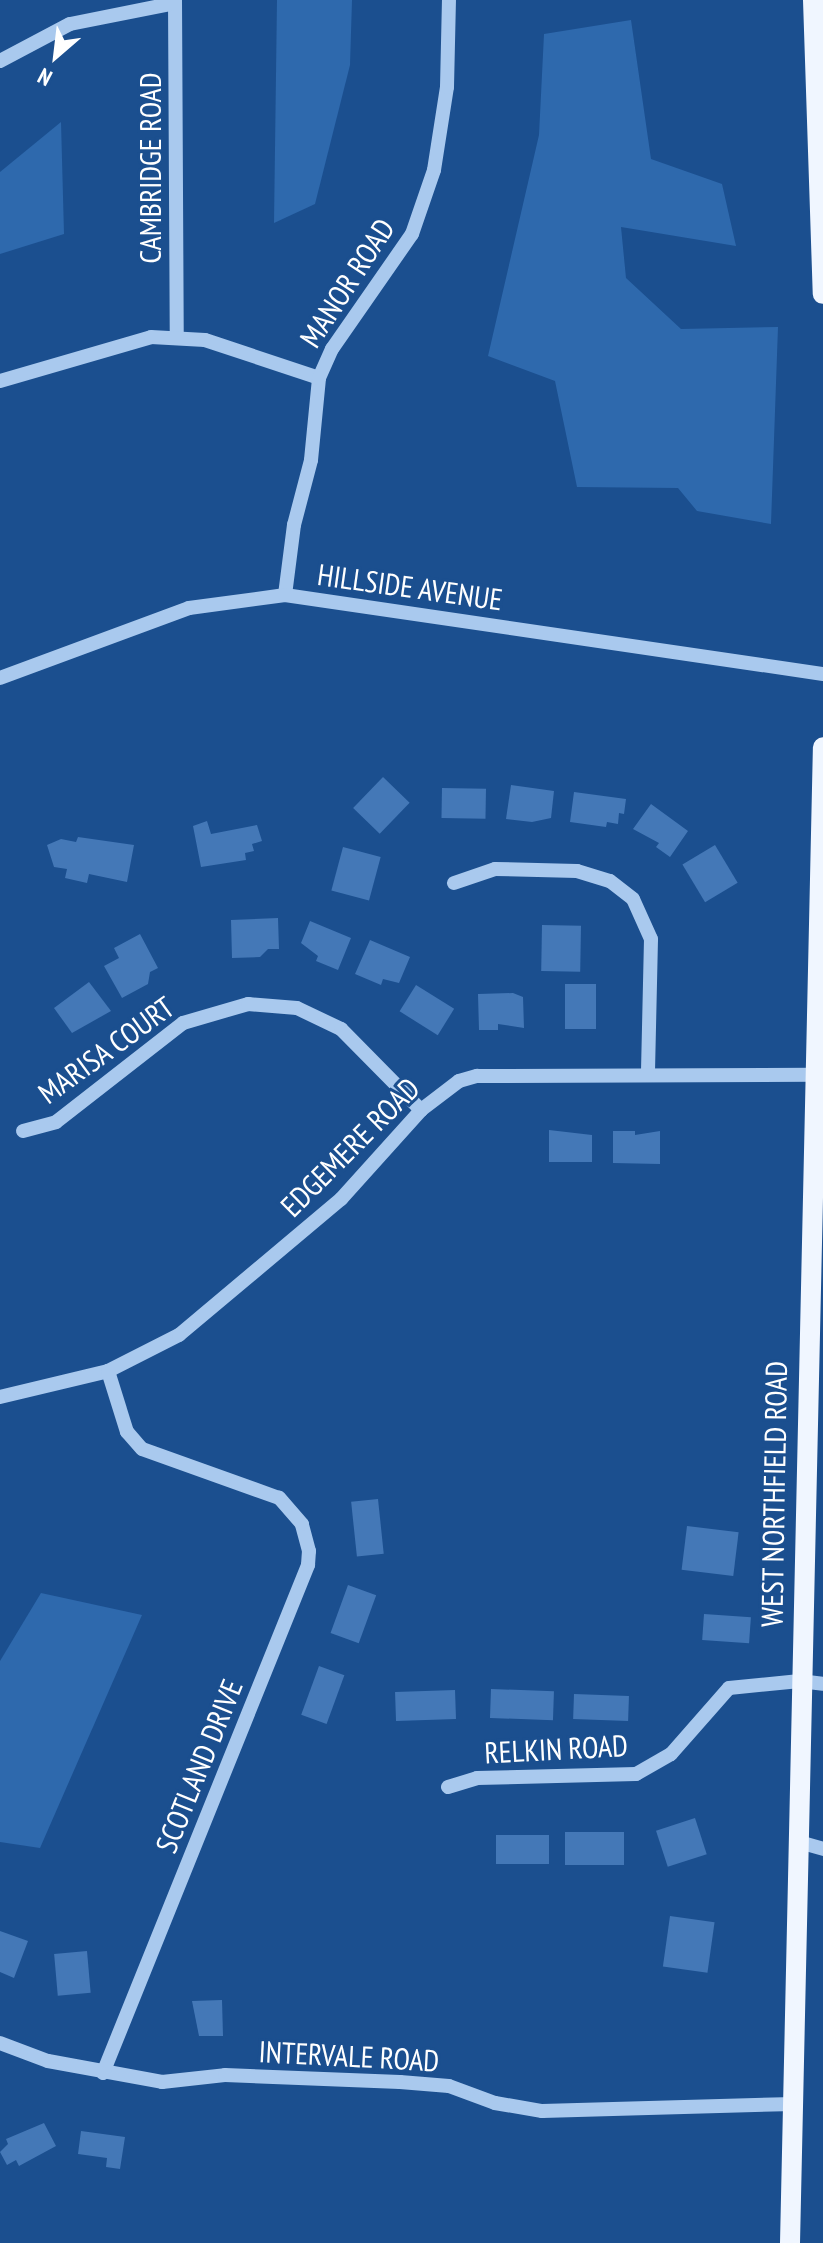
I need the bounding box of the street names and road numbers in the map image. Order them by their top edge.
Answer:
street label: CAMBRIDGE ROAD [132,73,168,263]
street label: MANOR ROAD [292,212,402,354]
street label: HILLSIDE AVENUE [315,556,505,618]
street label: MARISA COURT [31,989,181,1111]
street label: EDGEMERE ROAD [273,1070,427,1224]
street label: WEST NORTHFIELD ROAD [754,1360,794,1628]
street label: SCOTLAND DRIVE [148,1674,250,1858]
street label: RELKIN ROAD [483,1727,629,1771]
street label: INTERVALE ROAD [258,2033,440,2079]

